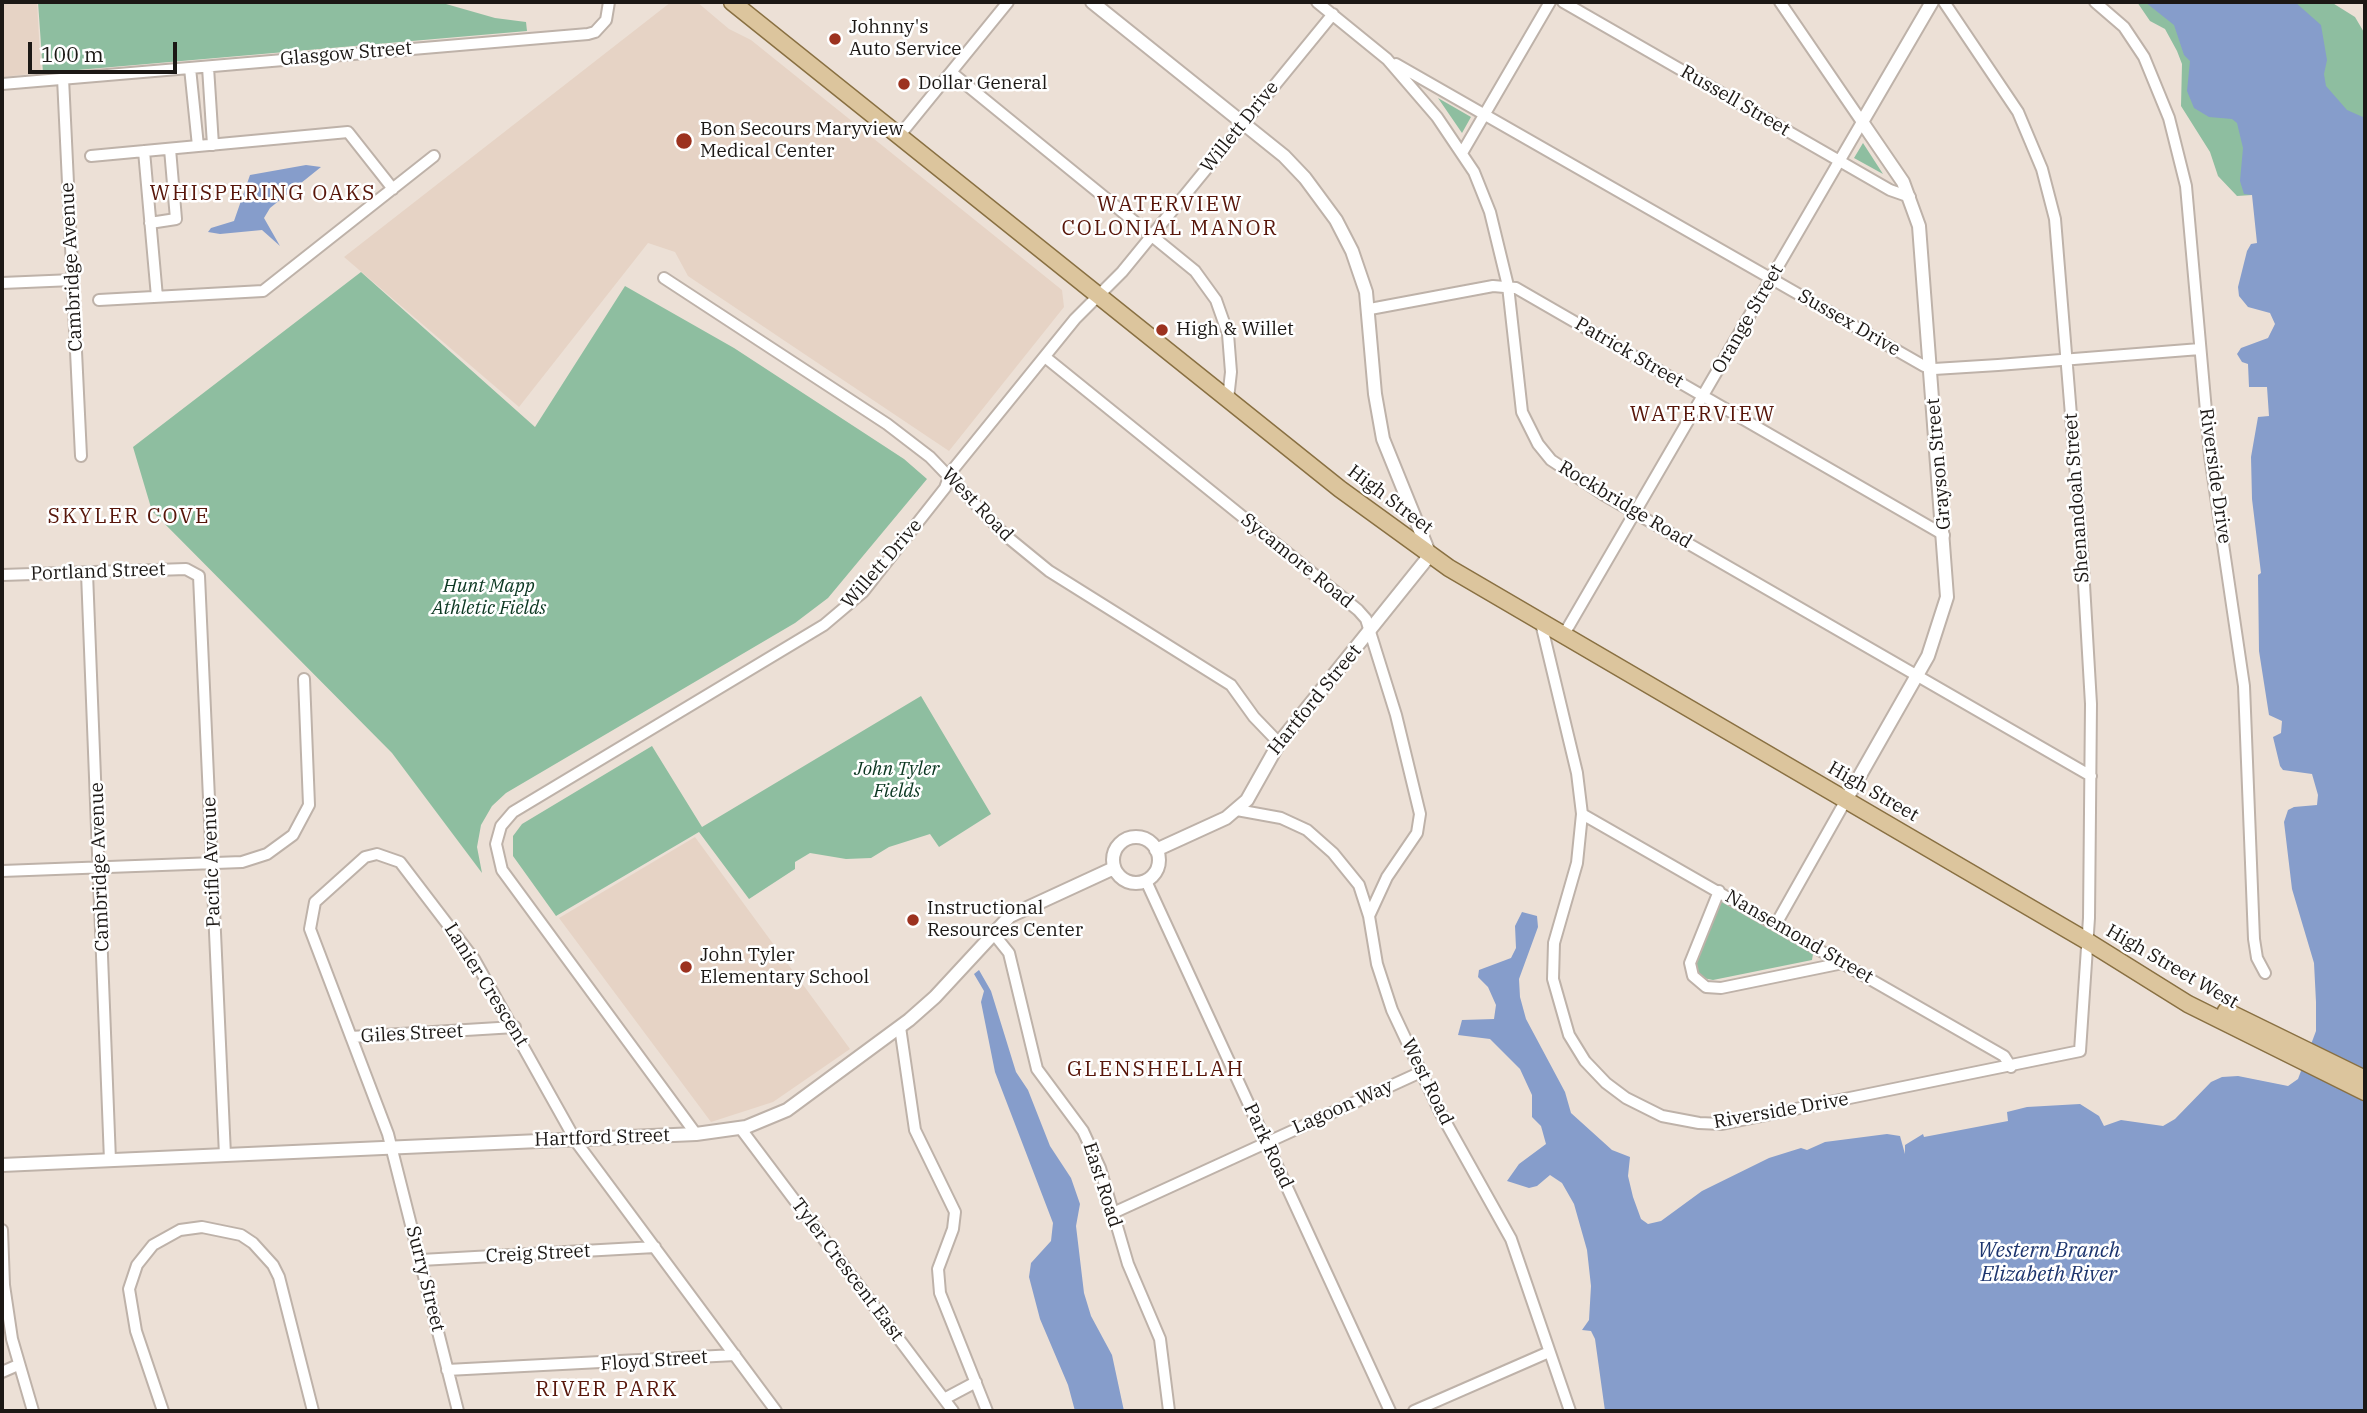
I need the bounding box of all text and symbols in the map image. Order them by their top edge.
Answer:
place label: Johnny's Auto Service [849,17,962,61]
scale bar [32,28,180,72]
marker: Johnny's Auto Service [827,31,843,47]
street label: Glasgow Street [279,37,413,71]
text: 100 m [41,40,104,68]
street label: Russell Street [1676,61,1794,141]
place label: Dollar General [918,73,1047,95]
marker: Dollar General [896,76,912,92]
street label: Willett Drive [1196,77,1284,177]
place label: Bon Secours Maryview Medical Center [700,119,903,163]
marker: Bon Secours Maryview Medical Center [674,131,694,151]
district label: WHISPERING OAKS [151,181,375,207]
street label: Cambridge Avenue [56,182,88,352]
district label: WATERVIEW COLONIAL MANOR [1063,192,1277,242]
street label: Orange Street [1707,260,1789,378]
street label: Sussex Drive [1794,285,1904,361]
street label: Patrick Street [1571,313,1687,393]
place label: High & Willet [1176,319,1294,341]
marker: High & Willet [1154,322,1170,338]
street label: Grayson Street [1922,397,1956,531]
district label: WATERVIEW [1631,402,1775,428]
street label: Riverside Drive [2194,407,2236,545]
street label: Shenandoah Street [2060,412,2094,584]
street label: Rockbridge Road [1554,456,1696,554]
street label: High Street [1343,461,1437,539]
street label: West Road [936,464,1018,546]
district label: SKYLER COVE [49,504,209,530]
street label: Sycamore Road [1236,509,1358,613]
street label: Willett Drive [837,515,927,613]
street label: Portland Street [30,558,166,586]
park label: Hunt Mapp Athletic Fields [432,576,546,620]
street label: Hartford Street [1264,640,1366,760]
street label: High Street [1824,757,1922,827]
park label: John Tyler Fields [854,759,940,803]
street label: Cambridge Avenue [86,782,114,952]
street label: Pacific Avenue [198,796,226,928]
street label: Nansemond Street [1721,885,1877,989]
place label: Instructional Resources Center [927,898,1083,942]
marker: Instructional Resources Center [905,912,921,928]
street label: Lanier Crescent [439,919,533,1051]
street label: High Street West [2102,920,2242,1014]
place label: John Tyler Elementary School [700,945,869,989]
marker: John Tyler Elementary School [678,959,694,975]
street label: Giles Street [360,1020,464,1048]
street label: West Road [1396,1035,1458,1129]
district label: GLENSHELLAH [1068,1057,1244,1083]
street label: Lagoon Way [1289,1075,1397,1139]
street label: Riverside Drive [1712,1088,1850,1134]
street label: Park Road [1238,1100,1298,1192]
street label: Hartford Street [534,1124,670,1152]
street label: East Road [1078,1140,1126,1230]
street label: Tyler Crescent East [786,1194,908,1346]
street label: Surry Street [401,1224,449,1334]
water label: Western Branch Elizabeth River [1978,1238,2120,1288]
street label: Creig Street [485,1240,591,1268]
street label: Floyd Street [600,1346,708,1376]
district label: RIVER PARK [537,1377,677,1403]

